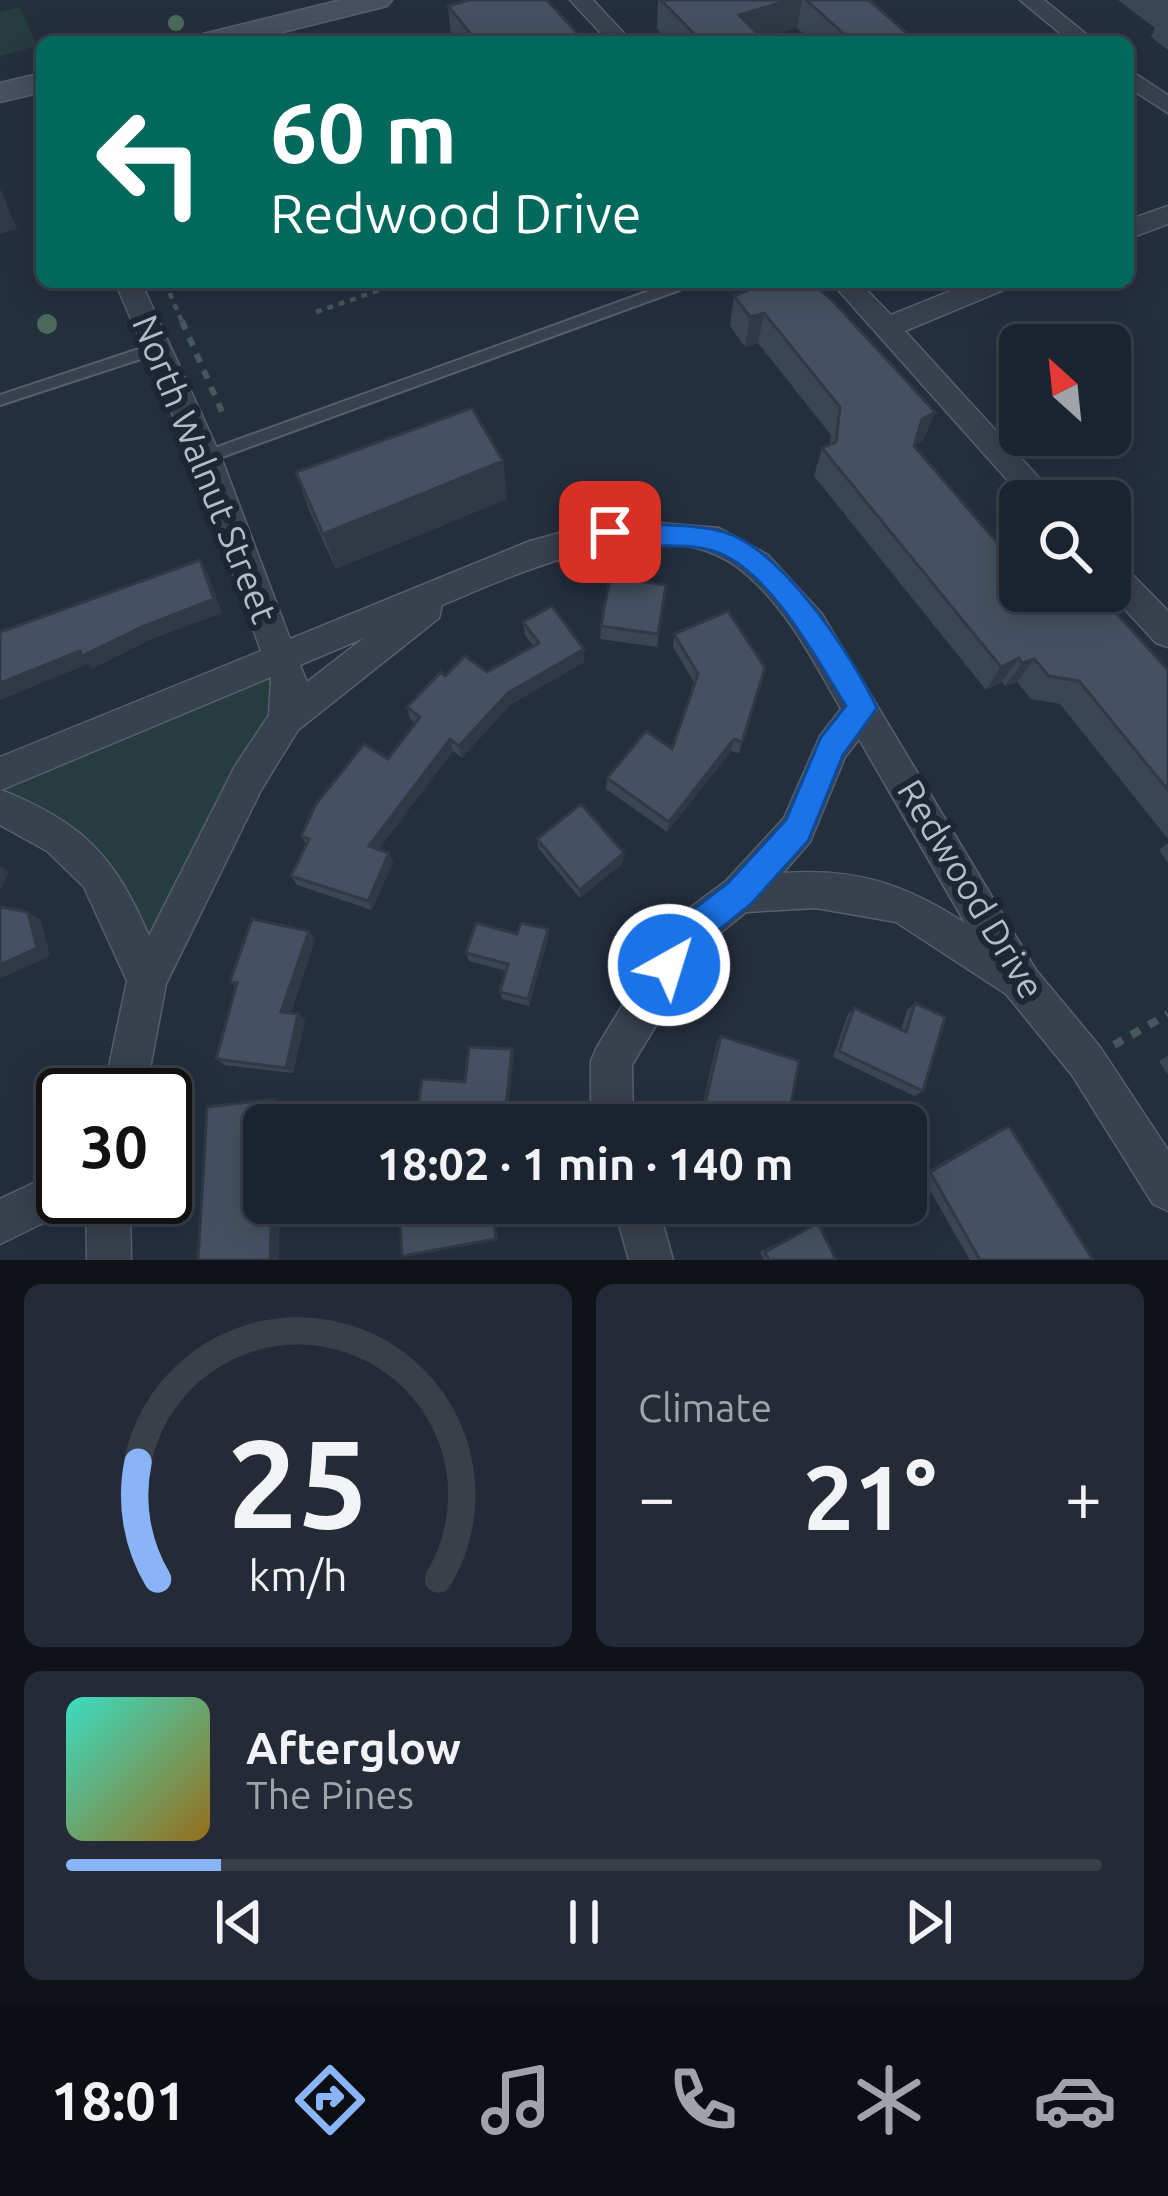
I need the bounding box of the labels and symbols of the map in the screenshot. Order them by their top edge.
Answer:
street label: North Walnut Street [125,309,286,628]
north arrow [999,324,1131,456]
pin [559,481,661,583]
street label: Redwood Drive [890,772,1053,1005]
position arrow [606,902,732,1028]
speed limit sign: 30 [36,1068,192,1224]

